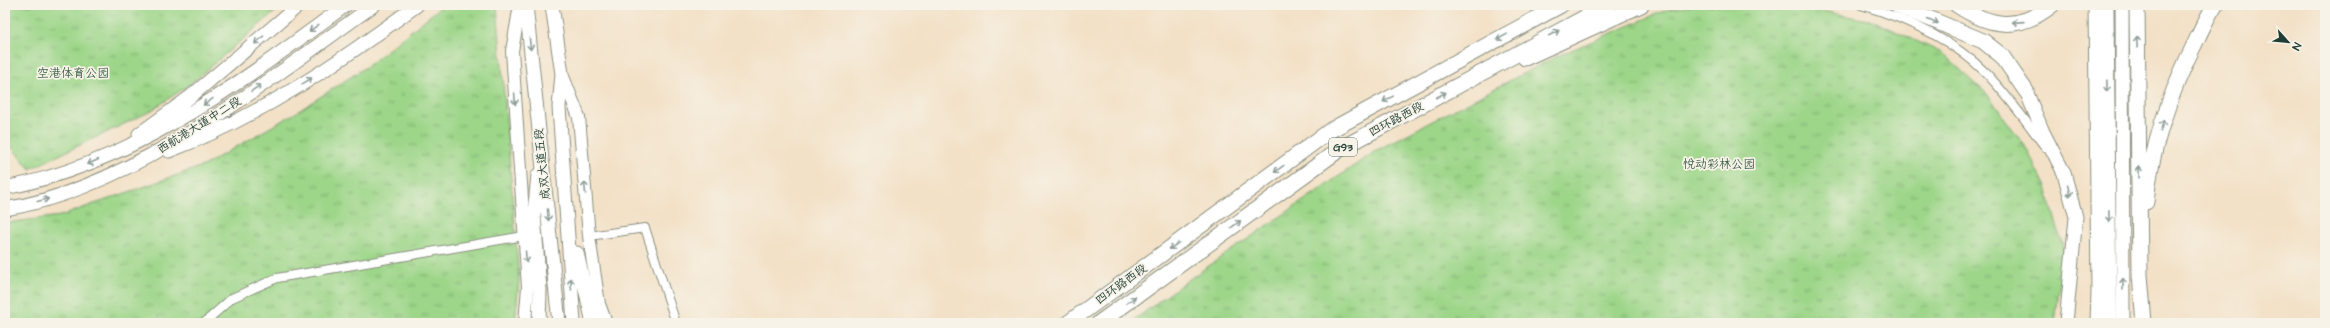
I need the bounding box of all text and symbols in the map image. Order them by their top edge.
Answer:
one-way arrow [1926,18,1938,25]
one-way arrow [2011,18,2024,25]
north arrow [2268,22,2308,62]
one-way arrow [309,24,320,32]
one-way arrow [1548,28,1560,36]
one-way arrow [1496,33,1508,41]
one-way arrow [254,35,264,44]
one-way arrow [2133,36,2141,49]
one-way arrow [526,37,534,50]
text: N [2288,40,2305,53]
park label: 空港体育公园 [37,65,109,82]
one-way arrow [301,76,313,84]
one-way arrow [2104,79,2111,92]
one-way arrow [251,84,262,92]
one-way arrow [1434,91,1446,99]
one-way arrow [512,92,519,105]
street label: 西航港大道中二段 [154,93,244,158]
one-way arrow [1382,96,1394,103]
one-way arrow [202,98,213,106]
street label: 四环路西段 [1366,98,1427,141]
one-way arrow [2159,120,2166,133]
street label: 成双大道五段 [530,127,555,201]
road number: G93 [1329,138,1357,156]
park label: 悦动彩林公园 [1683,156,1755,173]
one-way arrow [87,159,99,166]
one-way arrow [1273,165,1284,173]
one-way arrow [2135,166,2143,179]
one-way arrow [582,182,589,195]
one-way arrow [2066,184,2073,197]
one-way arrow [36,195,49,203]
one-way arrow [544,208,551,221]
one-way arrow [2105,209,2113,222]
one-way arrow [1231,220,1242,228]
one-way arrow [1169,242,1180,250]
one-way arrow [522,250,530,263]
street label: 四环路西段 [1092,260,1151,309]
one-way arrow [568,278,575,291]
one-way arrow [2119,278,2127,291]
one-way arrow [1125,296,1136,304]

